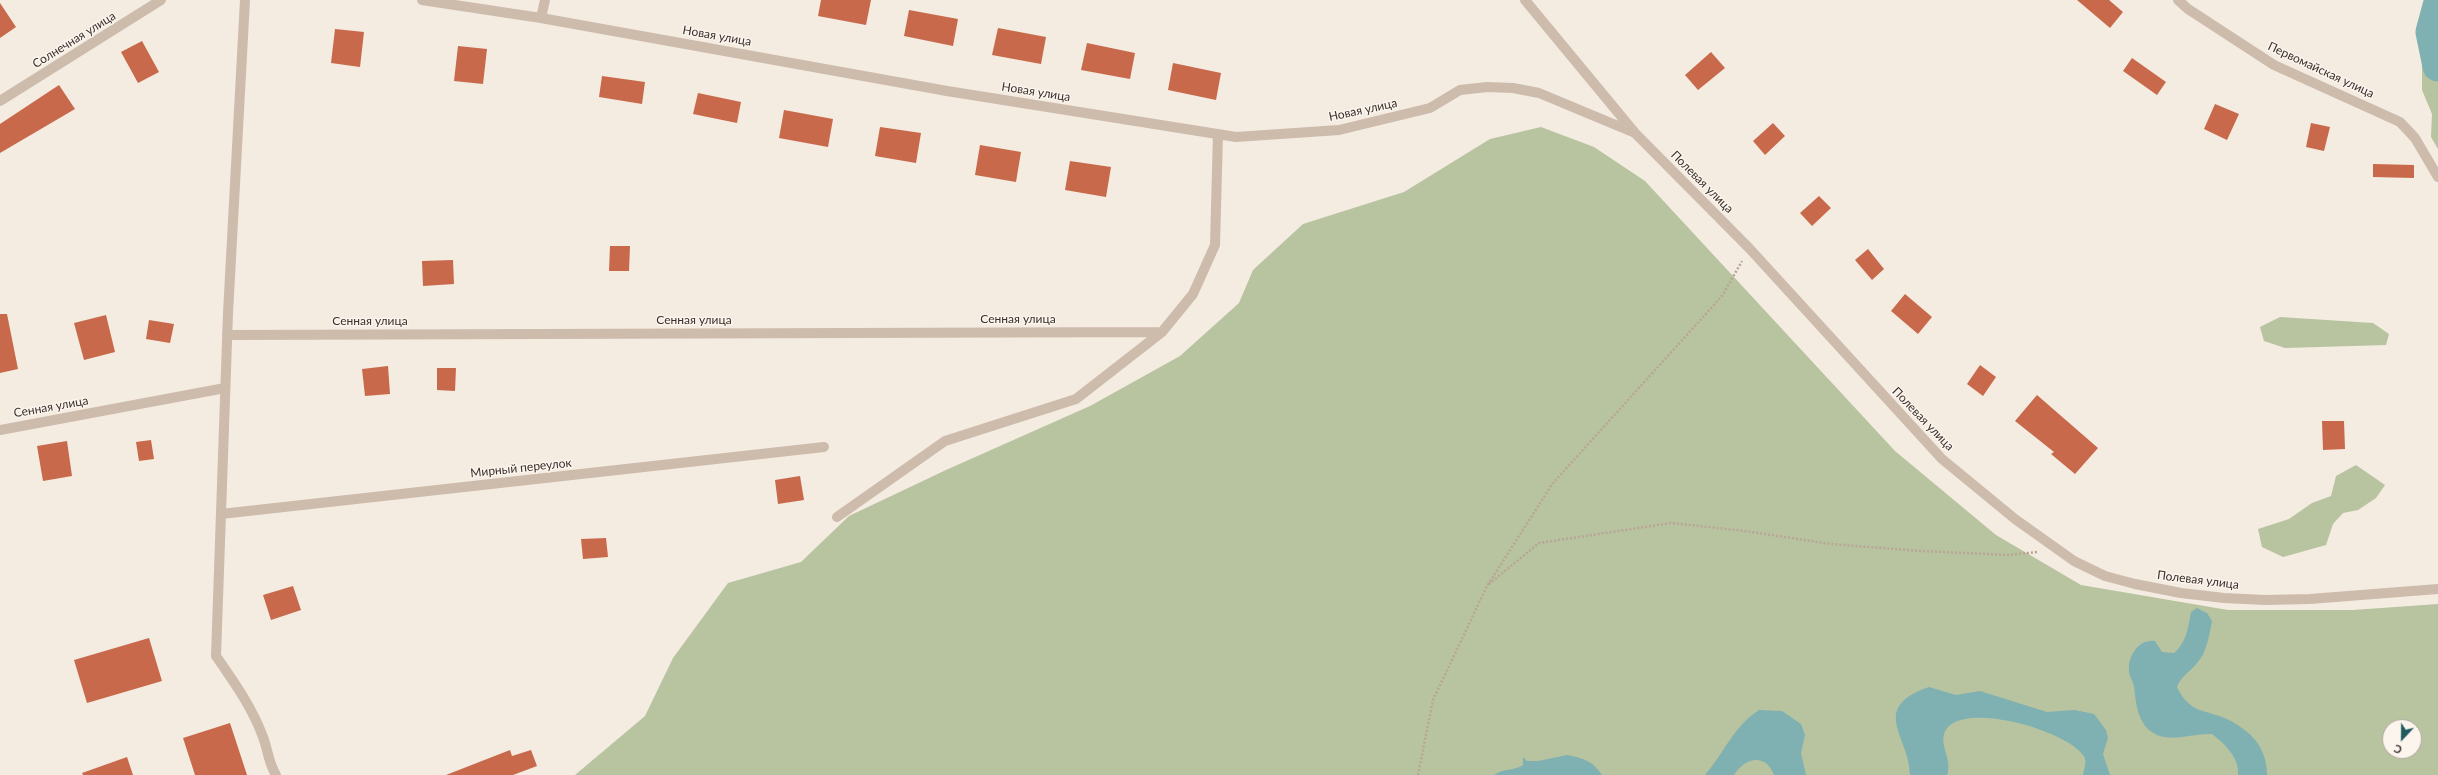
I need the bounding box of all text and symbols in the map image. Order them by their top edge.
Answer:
street label: Солнечная улица [30,9,118,71]
street label: Новая улица [682,23,752,49]
street label: Первомайская улица [2266,39,2376,101]
street label: Новая улица [1001,79,1071,105]
street label: Новая улица [1328,96,1398,124]
street label: Полевая улица [1668,148,1736,216]
street label: Сенная улица [980,312,1056,326]
street label: Сенная улица [656,313,732,327]
street label: Сенная улица [332,314,408,328]
street label: Полевая улица [1889,384,1957,454]
street label: Сенная улица [13,393,89,421]
street label: Мирный переулок [470,456,572,480]
street label: Полевая улица [2156,568,2240,592]
north arrow [2382,719,2422,759]
text: С [2392,742,2404,757]

